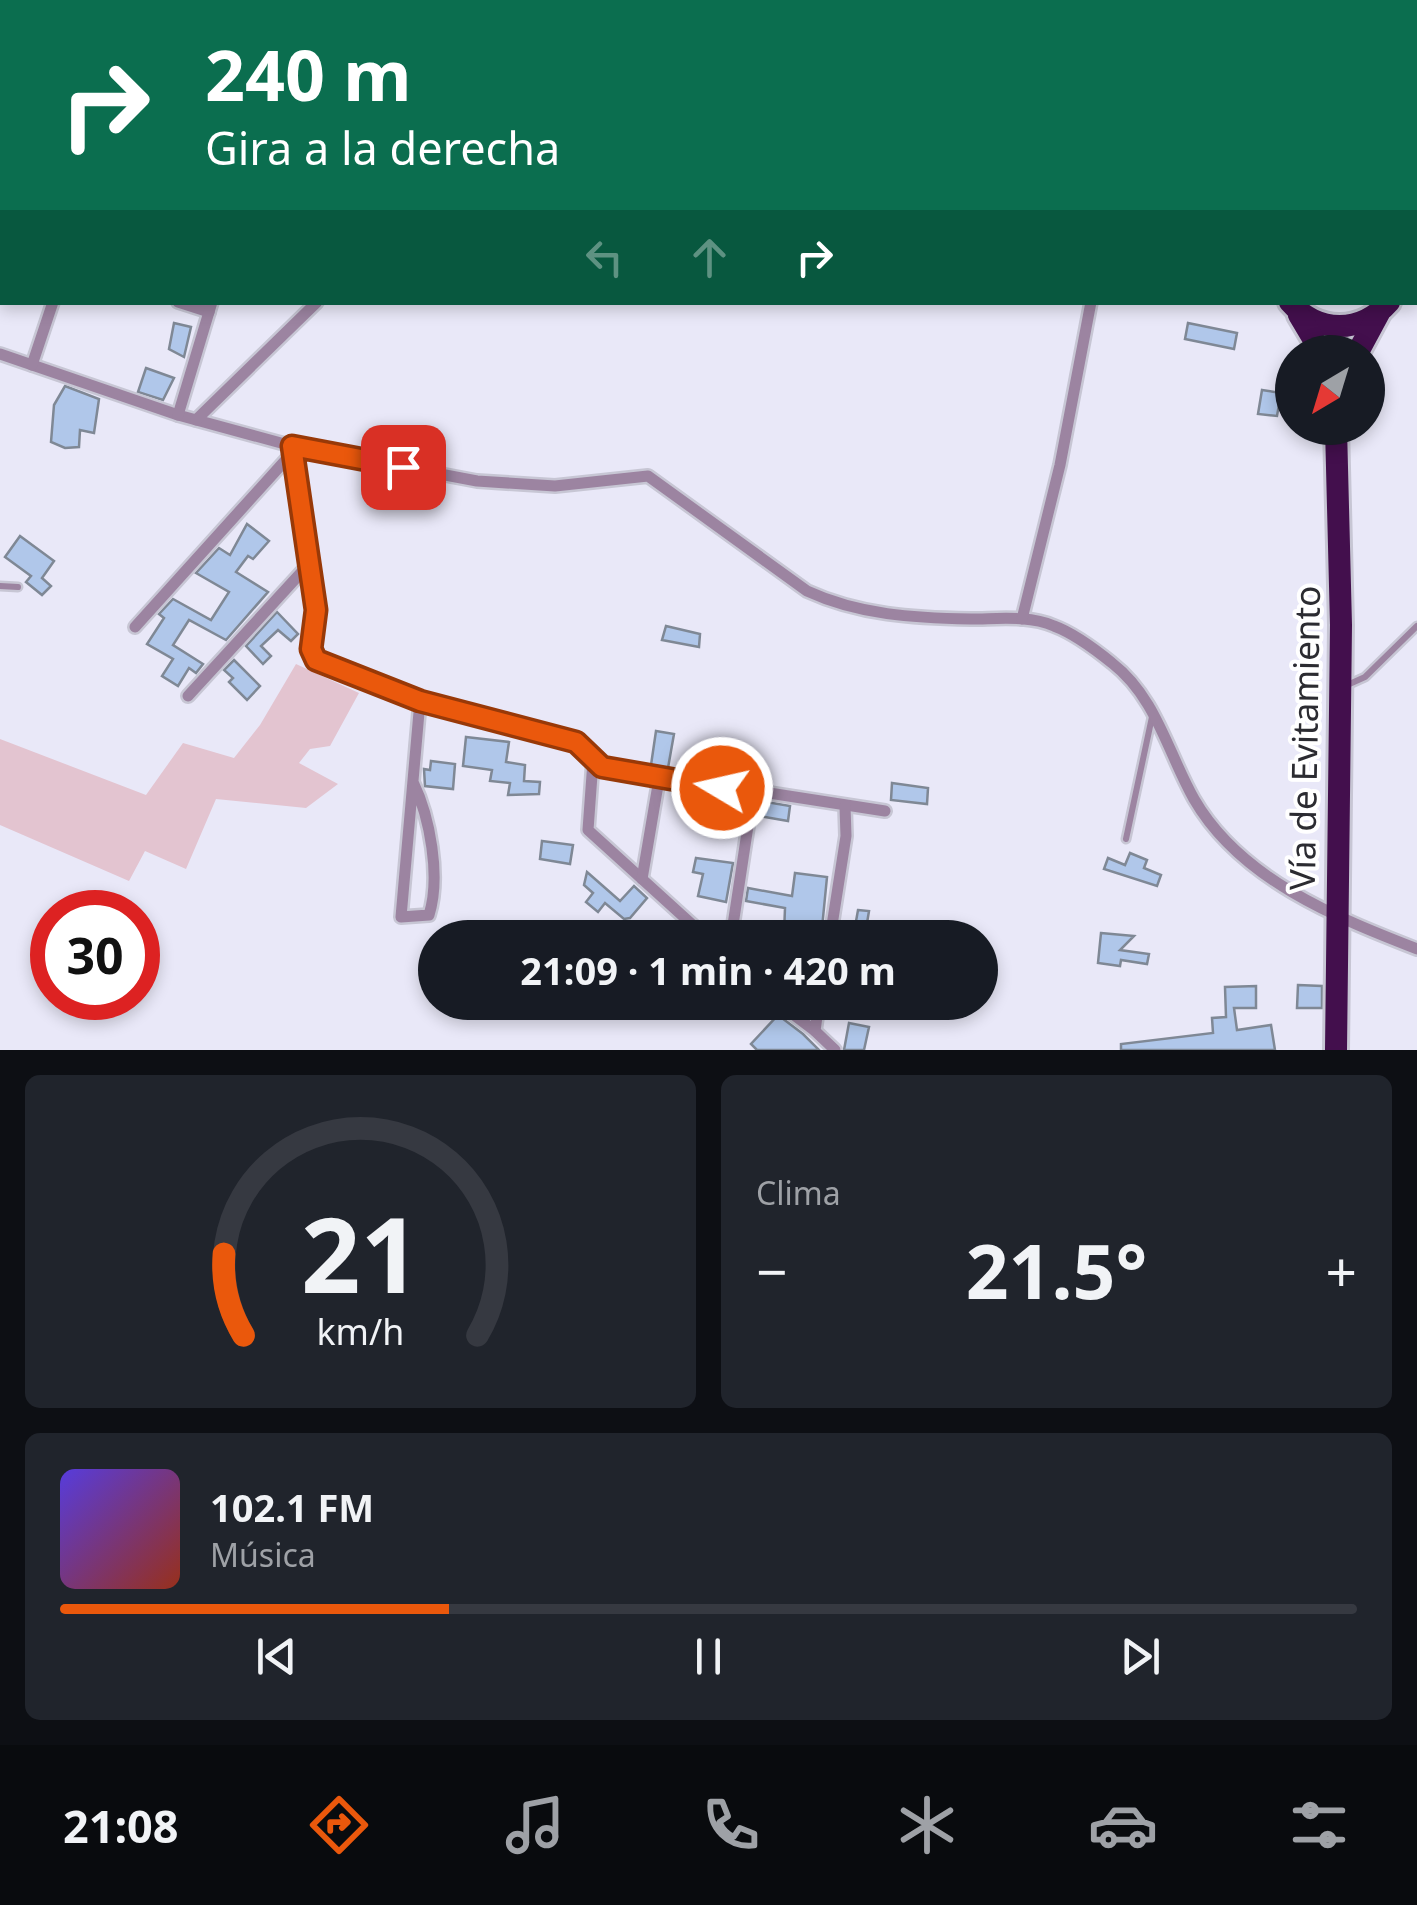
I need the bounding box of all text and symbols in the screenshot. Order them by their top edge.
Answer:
text: 240 m [205,26,412,122]
icon: right [40,40,170,170]
text: Gira a la derecha [205,117,560,178]
icon: left [577,230,632,285]
icon: ahead [682,230,737,285]
icon: right [787,230,842,285]
north arrow [1275,335,1385,445]
map controls [1275,335,1385,445]
pin [361,425,446,510]
icon: arrive [376,440,431,495]
street label: Vía de Evitamiento [1278,585,1330,891]
position arrow [670,736,774,840]
speed limit sign: 30 [30,890,160,1020]
text: 21:09 · 1 min · 420 m [520,944,896,996]
text: Clima [756,1171,841,1214]
text: 21 [301,1182,420,1323]
text: 21.5° [966,1219,1147,1321]
text: − [756,1233,787,1308]
text: + [1326,1233,1357,1308]
text: km/h [317,1307,404,1355]
text: 102.1 FM [210,1481,374,1533]
text: Música [210,1533,316,1576]
icon: previous [249,1629,304,1684]
icon: pause [681,1629,736,1684]
icon: next [1113,1629,1168,1684]
icon: directions [304,1790,374,1860]
icon: music [500,1790,570,1860]
icon: phone [696,1790,766,1860]
icon: climate [892,1790,962,1860]
icon: car [1088,1790,1158,1860]
icon: filters [1284,1790,1354,1860]
text: 21:08 [63,1795,179,1856]

